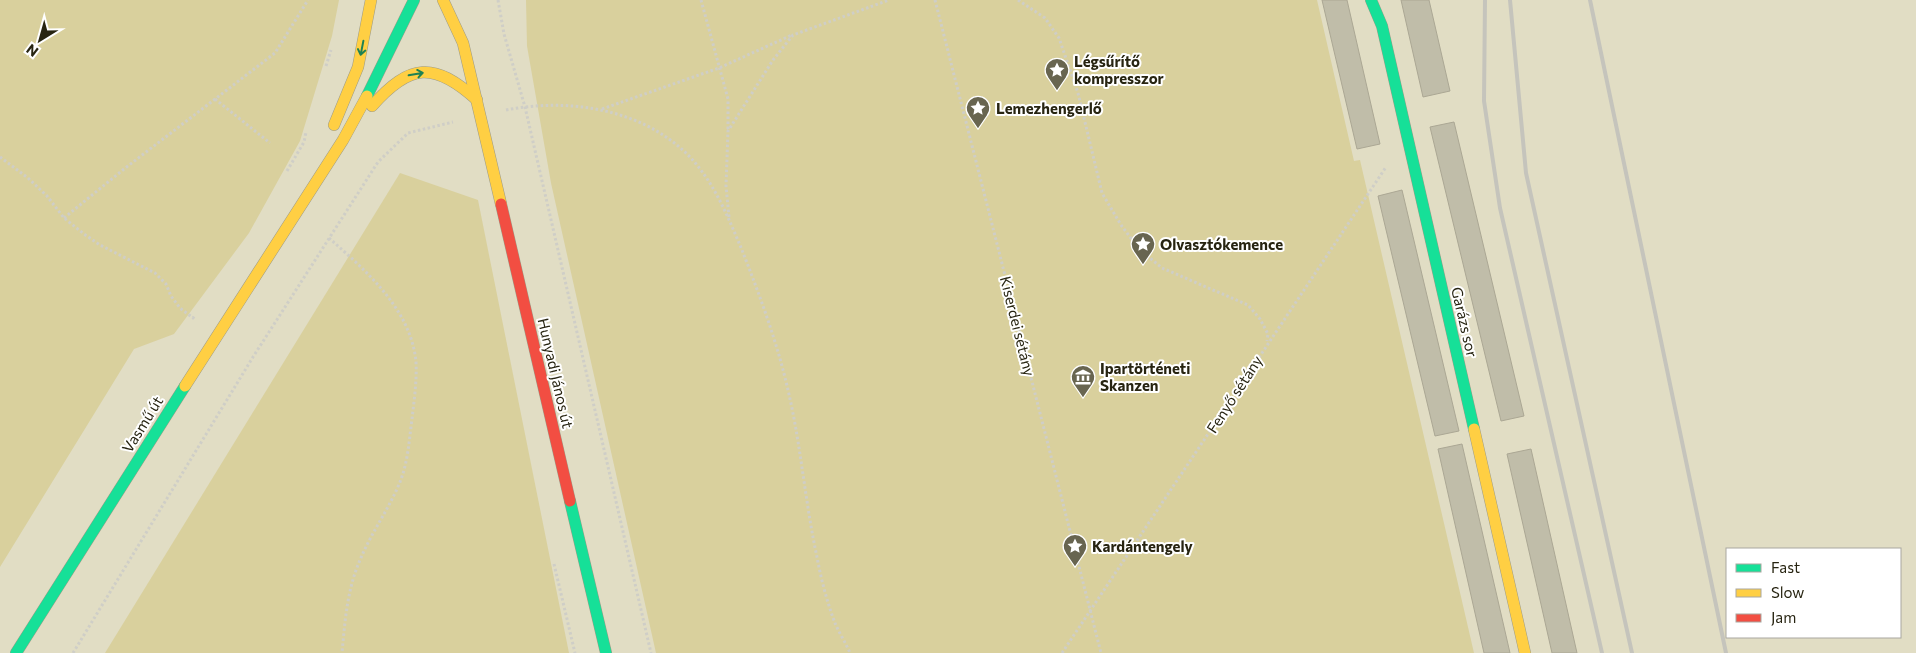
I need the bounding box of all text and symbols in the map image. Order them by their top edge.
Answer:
north arrow [15,15,65,65]
one-way arrow [356,39,366,55]
text: N [23,41,41,61]
place label: Légsűrítő kompresszor [1074,52,1164,87]
place icon: Légsűrítő kompresszor [1044,57,1070,91]
one-way arrow [407,68,423,78]
place icon: Lemezhengerlő [965,95,991,129]
place label: Lemezhengerlő [996,99,1102,117]
place icon: Olvasztókemence [1130,231,1156,265]
place label: Olvasztókemence [1160,235,1283,253]
street label: Kiserdei sétány [997,274,1039,378]
street label: Garázs sor [1448,285,1482,359]
street label: Hunyadi János út [535,316,577,430]
street label: Fenyő sétány [1202,352,1266,436]
place label: Ipartörténeti Skanzen [1100,359,1190,394]
museum icon: Ipartörténeti Skanzen [1070,364,1096,398]
street label: Vasmű út [118,392,166,456]
place icon: Kardántengely [1062,533,1088,567]
place label: Kardántengely [1092,537,1194,555]
legend [1726,548,1901,638]
text: Fast [1771,558,1800,576]
text: Slow [1771,583,1804,601]
text: Jam [1771,608,1796,626]

